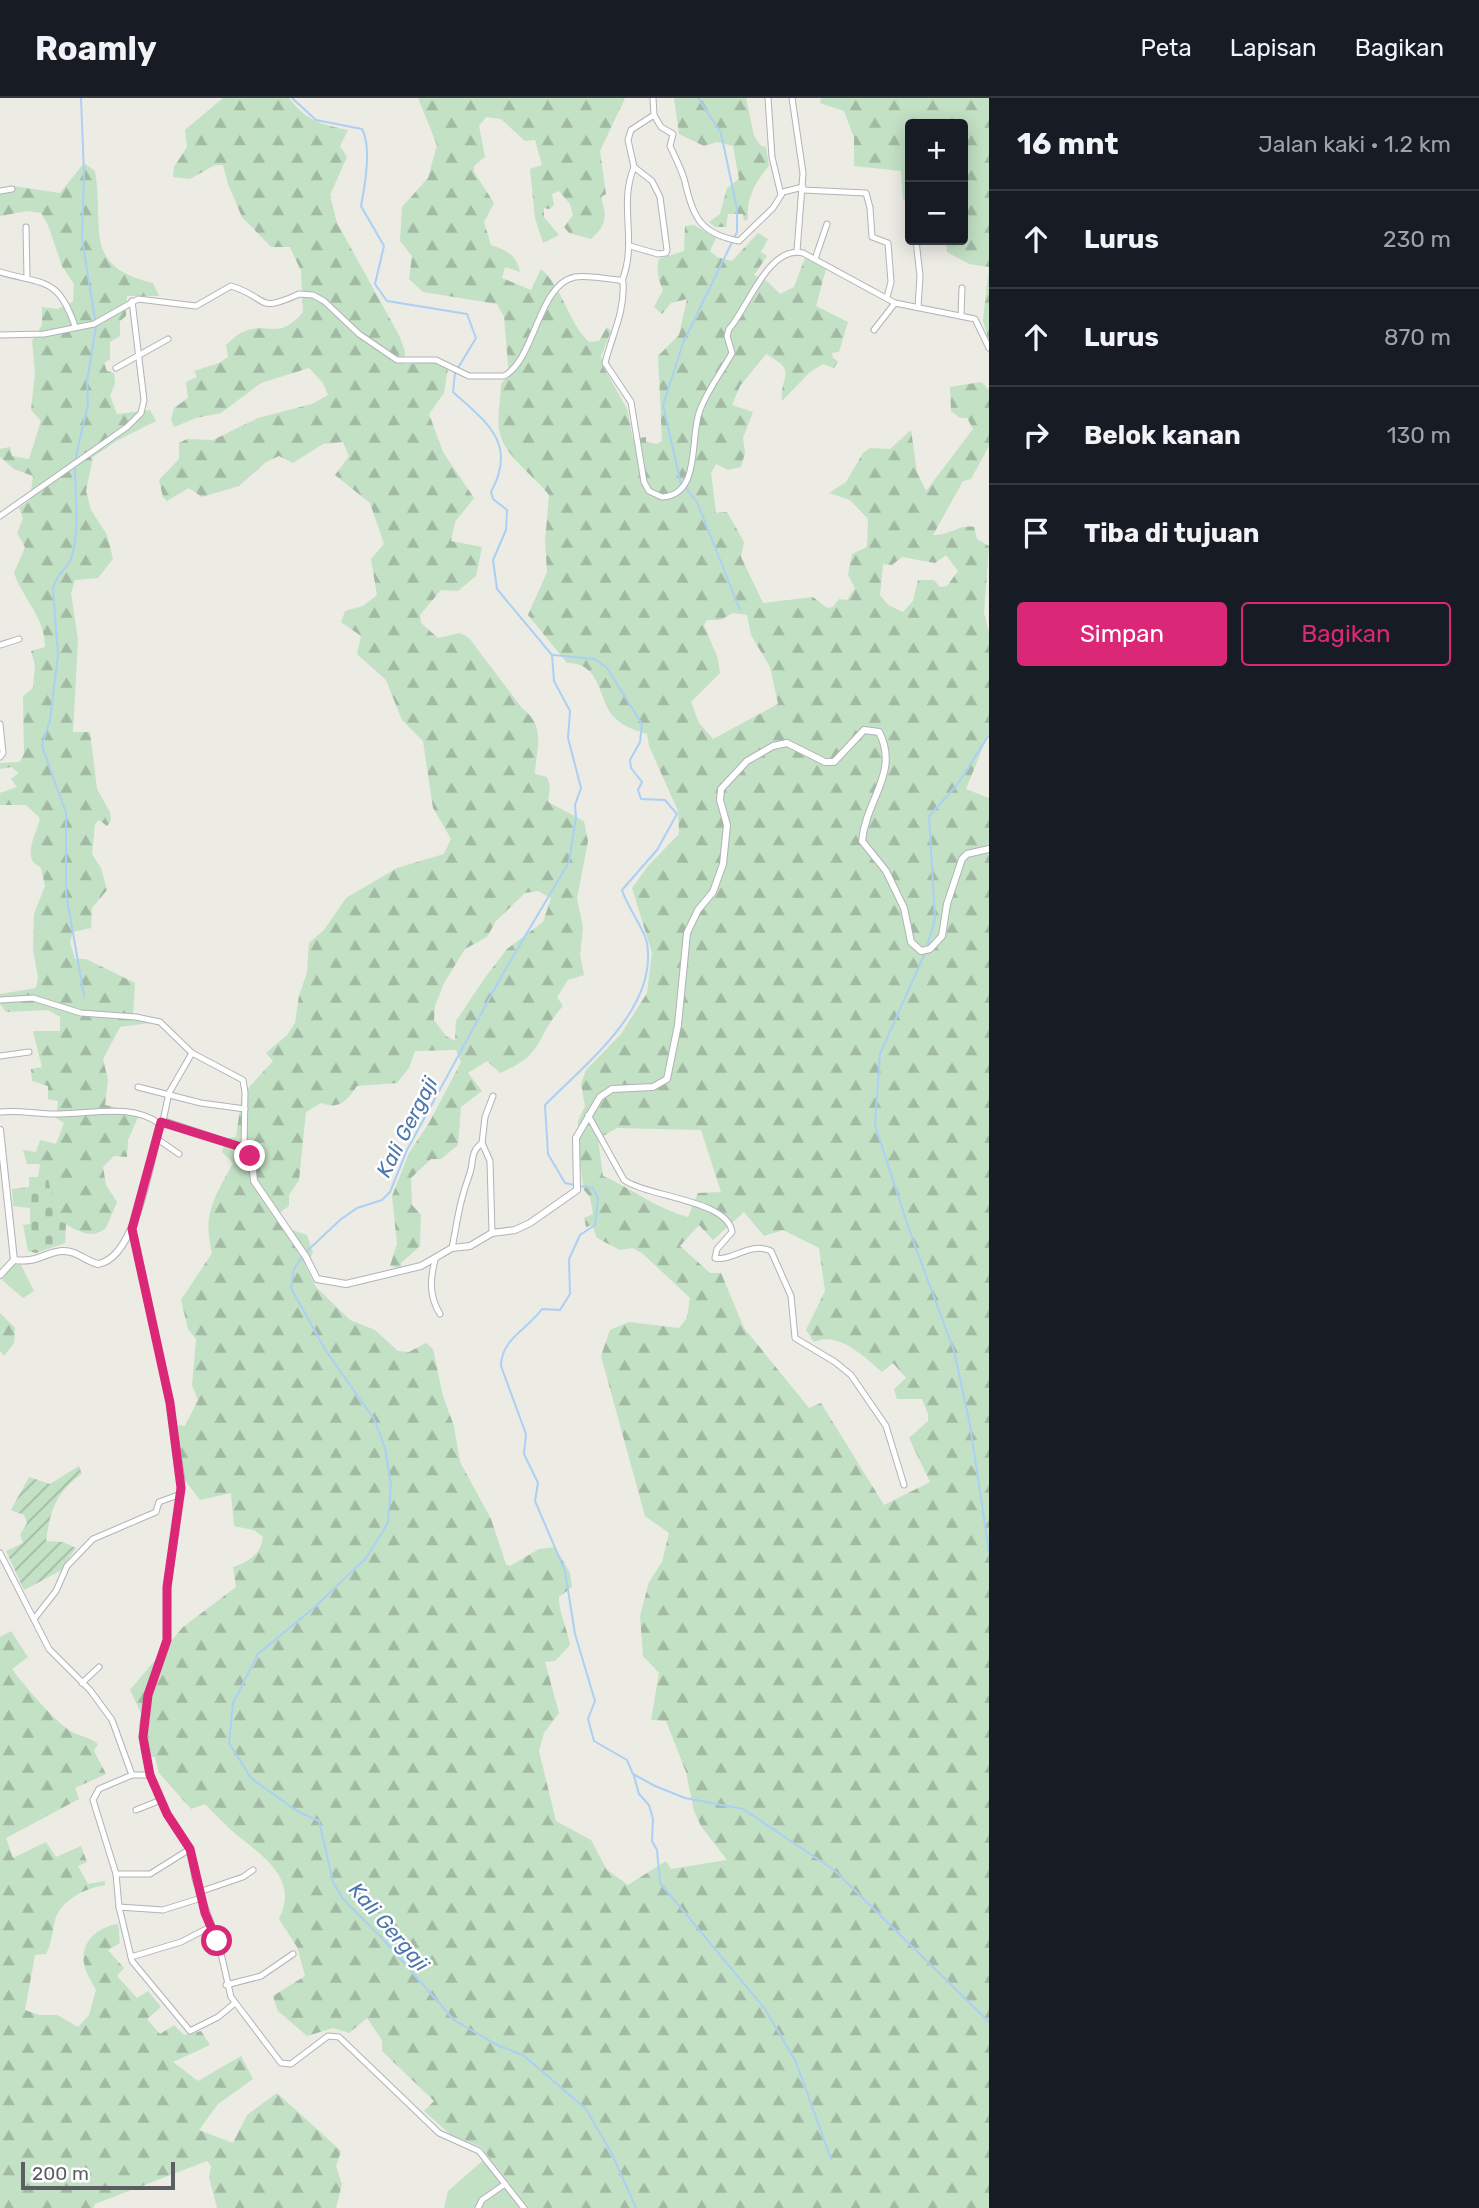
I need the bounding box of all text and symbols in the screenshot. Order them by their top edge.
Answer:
text: Roamly [35,29,157,68]
text: Peta [1140,34,1192,62]
text: Lapisan [1230,34,1317,62]
text: Bagikan [1355,34,1444,62]
map controls [905,119,968,245]
button: + [905,119,968,182]
text: 16 mnt [1017,126,1118,162]
text: Jalan kaki · 1.2 km [1258,130,1451,158]
button: − [905,182,968,245]
icon: ahead [1017,220,1055,258]
text: Lurus [1084,224,1159,255]
text: 230 m [1383,225,1451,253]
icon: ahead [1017,318,1055,356]
text: Lurus [1084,322,1159,353]
text: 870 m [1384,323,1451,351]
icon: right [1017,416,1055,454]
text: Belok kanan [1084,420,1241,451]
text: 130 m [1387,421,1451,449]
icon: arrive [1017,514,1055,552]
text: Tiba di tujuan [1084,518,1259,549]
button: Simpan [1017,602,1227,666]
button: Bagikan [1241,602,1451,666]
water label: Kali Gergaji [371,1072,443,1181]
route end [234,1140,265,1171]
water label: Kali Gergaji [344,1877,435,1977]
route start [201,1925,232,1956]
scale bar [21,2159,175,2191]
text: 200 m [32,2162,89,2185]

